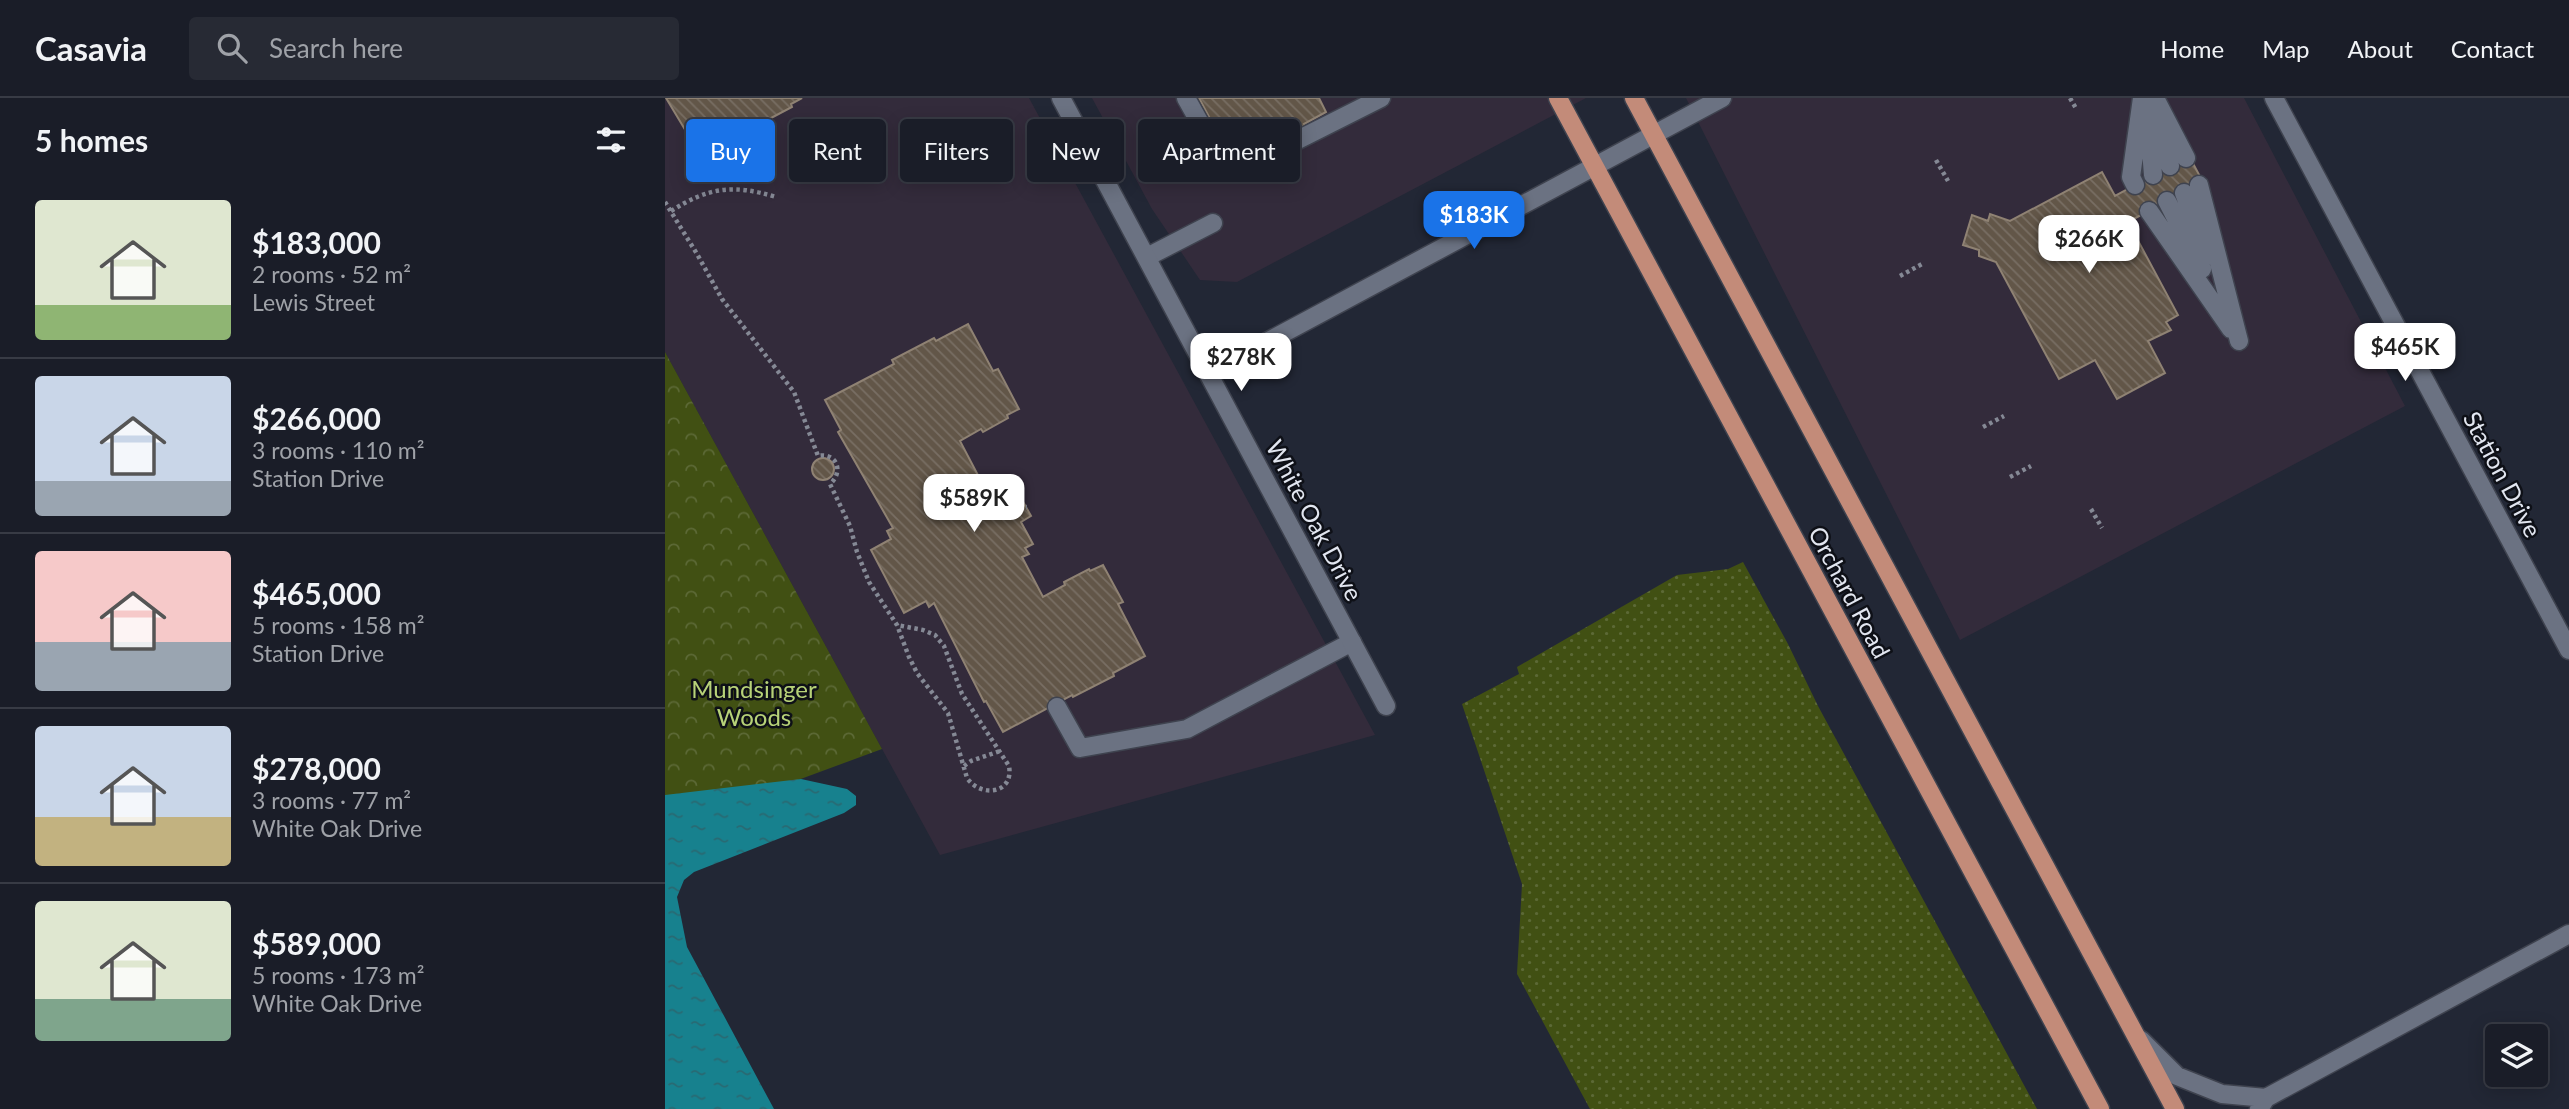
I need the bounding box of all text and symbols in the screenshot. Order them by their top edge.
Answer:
search box [189,17,679,80]
text: Casavia [35,28,147,68]
icon: search [213,29,251,67]
text: Search here [269,32,403,64]
text: Home [2160,34,2224,63]
text: Map [2262,34,2310,63]
text: About [2348,34,2413,63]
text: Contact [2451,34,2534,63]
chip: Buy [686,119,775,182]
chip: Rent [789,119,886,182]
chip: Filters [900,119,1013,182]
chip: New [1027,119,1124,182]
chip: Apartment [1138,119,1300,182]
icon: filters [592,121,630,159]
text: 5 homes [35,122,148,158]
pin: $183K [1425,192,1523,251]
text: $183K [1439,200,1509,228]
pin: $266K [2040,216,2138,275]
text: $183,000 [252,224,381,260]
text: $266K [2054,224,2124,252]
icon: home [91,228,175,312]
text: 2 rooms · 52 m² [252,260,411,288]
text: Lewis Street [252,288,375,316]
pin: $465K [2356,324,2454,383]
text: $465K [2370,332,2440,360]
pin: $278K [1192,334,1290,393]
text: $278K [1206,342,1276,370]
text: $266,000 [252,400,381,436]
icon: home [91,404,175,488]
street label: Station Drive [2458,406,2548,542]
street label: White Oak Drive [1260,435,1370,605]
text: 3 rooms · 110 m² [252,436,424,464]
text: Station Drive [252,464,384,492]
pin: $589K [925,474,1023,534]
text: $589K [939,483,1009,511]
street label: Orchard Road [1803,521,1897,663]
text: $465,000 [252,575,381,611]
icon: home [91,579,175,663]
text: 5 rooms · 158 m² [252,611,424,639]
text: Station Drive [252,639,384,667]
park label: Mundsinger Woods [691,674,817,731]
text: $278,000 [252,750,381,786]
icon: home [91,754,175,838]
text: 3 rooms · 77 m² [252,786,411,814]
text: White Oak Drive [252,814,422,842]
text: $589,000 [252,925,381,961]
icon: home [91,929,175,1013]
text: 5 rooms · 173 m² [252,961,424,989]
text: White Oak Drive [252,989,422,1017]
map controls [2485,1024,2548,1087]
button: layers [2485,1024,2548,1087]

